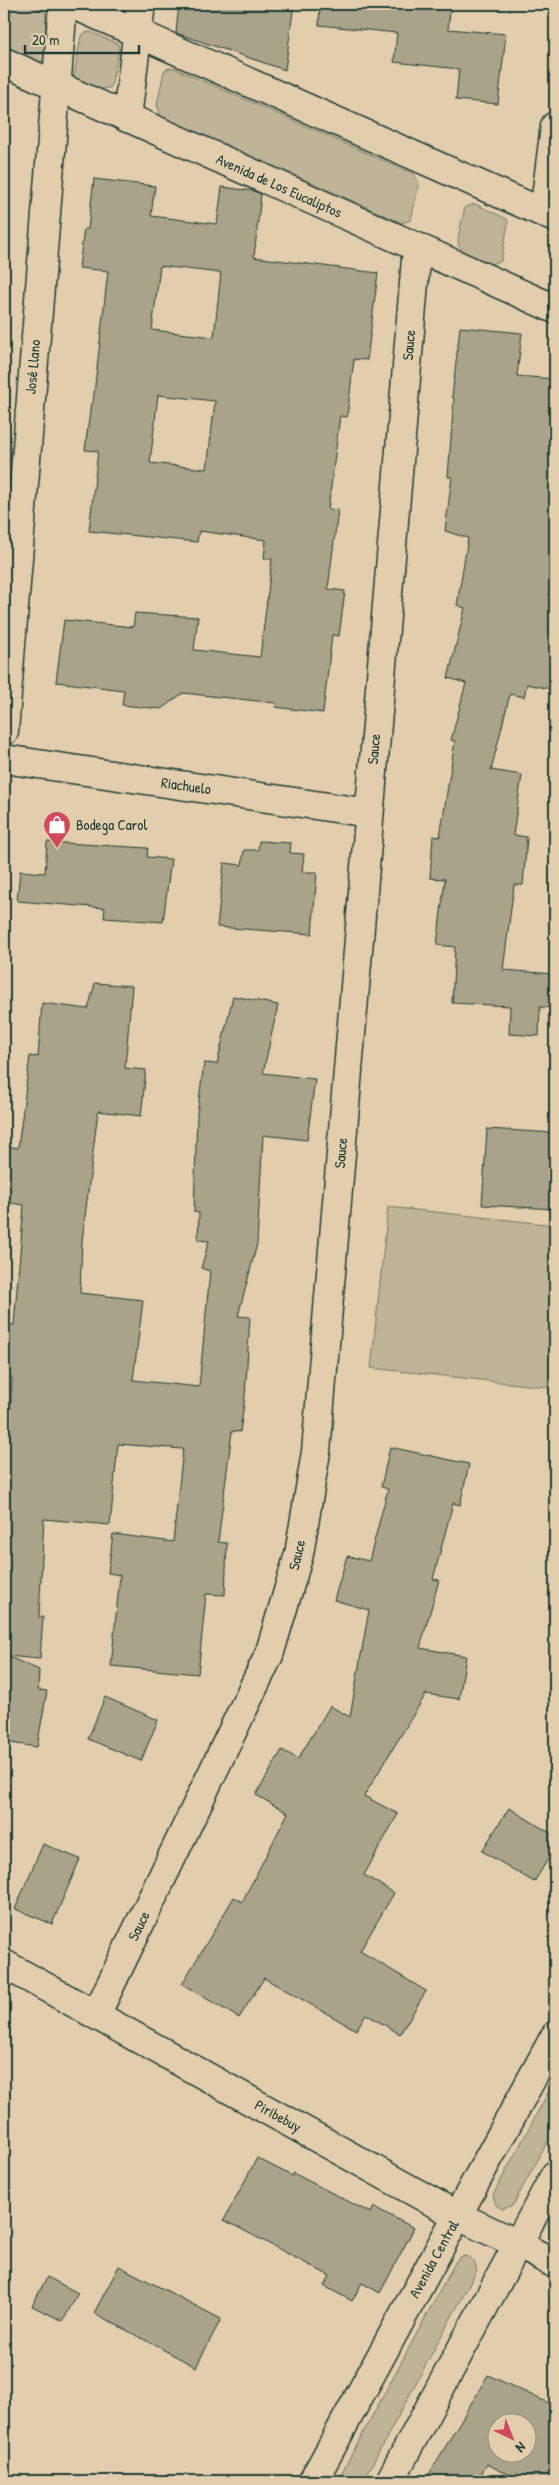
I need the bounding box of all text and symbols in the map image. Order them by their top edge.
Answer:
scale bar [25,22,139,54]
text: 20 m [32,29,59,50]
street label: Avenida de Los Eucaliptos [213,148,346,223]
street label: Sauce [397,329,420,361]
street label: José Llano [20,339,45,395]
street label: Sauce [362,733,385,765]
street label: Riachuelo [160,772,212,799]
shop icon: Bodega Carol [42,810,72,849]
place label: Bodega Carol [76,814,147,835]
street label: Sauce [329,1137,352,1169]
street label: Sauce [283,1538,310,1572]
street label: Sauce [122,1907,155,1944]
street label: Piribebuy [251,2094,305,2137]
street label: Avenida Central [403,2216,464,2302]
north arrow [486,2412,536,2462]
text: N [512,2438,530,2458]

